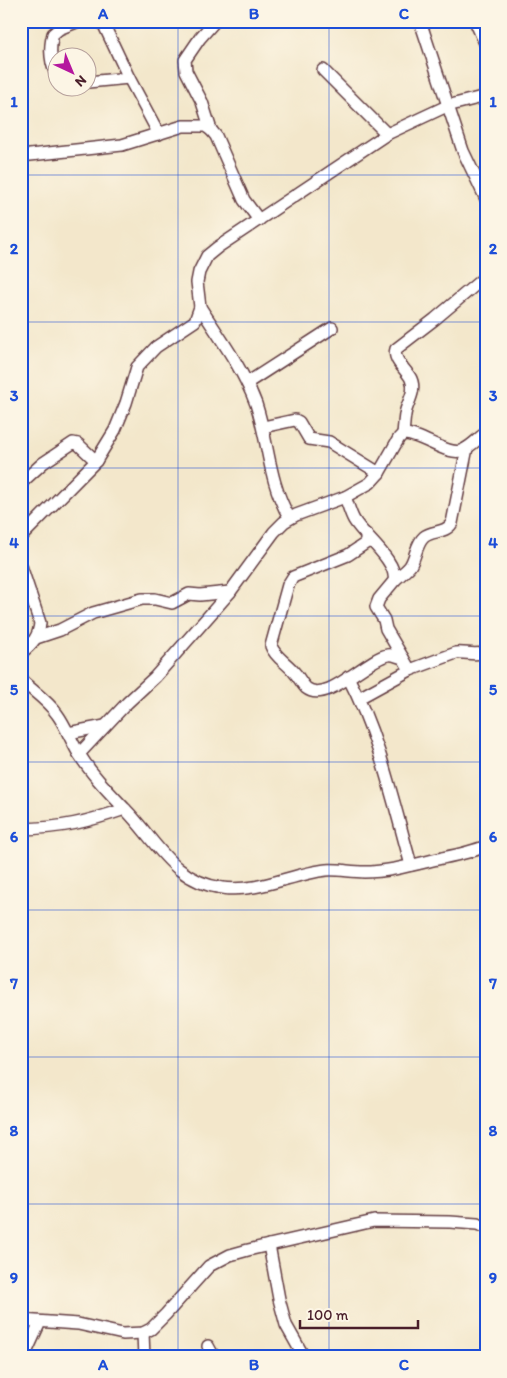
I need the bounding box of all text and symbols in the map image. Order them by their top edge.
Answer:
text: A [97,4,109,23]
text: B [249,4,260,23]
text: C [399,4,410,23]
north arrow [48,48,98,98]
text: N [71,72,90,90]
text: 1 [10,92,18,111]
text: 1 [489,92,497,111]
text: 2 [10,239,19,258]
text: 2 [489,239,498,258]
text: 3 [10,386,19,405]
text: 3 [489,386,498,405]
text: 4 [9,533,19,552]
text: 4 [488,533,498,552]
text: 5 [10,680,19,699]
text: 5 [489,680,498,699]
text: 6 [10,827,19,846]
text: 6 [489,827,498,846]
text: 7 [9,974,18,993]
text: 7 [488,974,497,993]
text: 8 [10,1121,19,1140]
text: 8 [489,1121,498,1140]
text: 9 [10,1268,18,1287]
text: 9 [489,1268,497,1287]
scale bar [300,1298,417,1330]
text: 100 m [307,1306,349,1324]
text: A [97,1355,109,1374]
text: B [249,1355,260,1374]
text: C [399,1355,410,1374]

